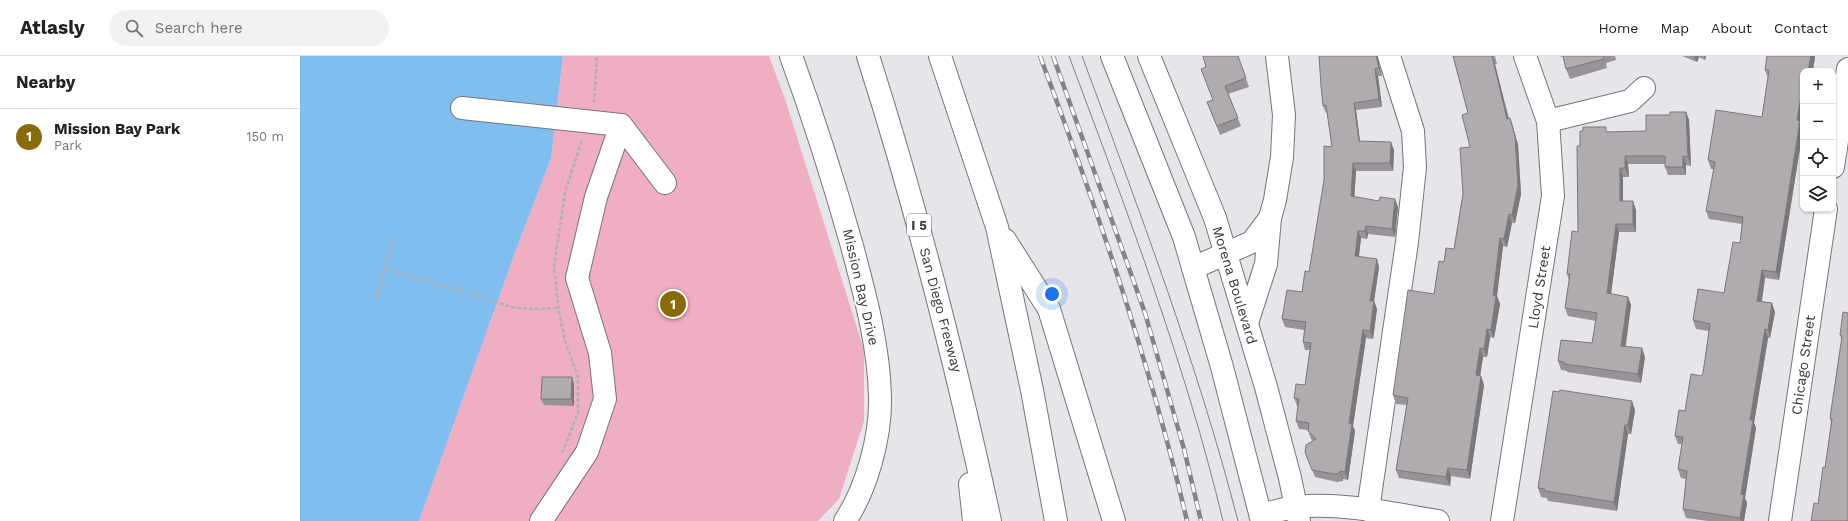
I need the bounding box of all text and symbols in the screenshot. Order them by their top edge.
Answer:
search box [109,10,389,46]
text: Atlasly [20,16,85,39]
icon: search [123,17,145,39]
text: Search here [155,19,243,37]
text: Home [1598,20,1638,36]
text: Map [1660,20,1689,36]
text: About [1711,20,1752,36]
text: Contact [1774,20,1828,36]
map controls [1800,68,1836,212]
button: + [1800,68,1836,104]
text: Nearby [16,72,75,92]
button: − [1800,104,1836,140]
text: Mission Bay Park [54,120,180,138]
text: 1 [26,129,32,144]
text: 150 m [246,129,284,144]
text: Park [54,138,82,153]
button: locate [1800,140,1836,176]
button: layers [1800,176,1836,212]
road number: I 5 [907,214,931,236]
street label: Morena Boulevard [1209,224,1261,346]
street label: Mission Bay Drive [840,227,882,347]
street label: Lloyd Street [1525,244,1553,330]
street label: San Diego Freeway [917,246,966,375]
your location [1042,284,1062,304]
pin: 1 [660,289,686,319]
street label: Chicago Street [1788,314,1818,416]

